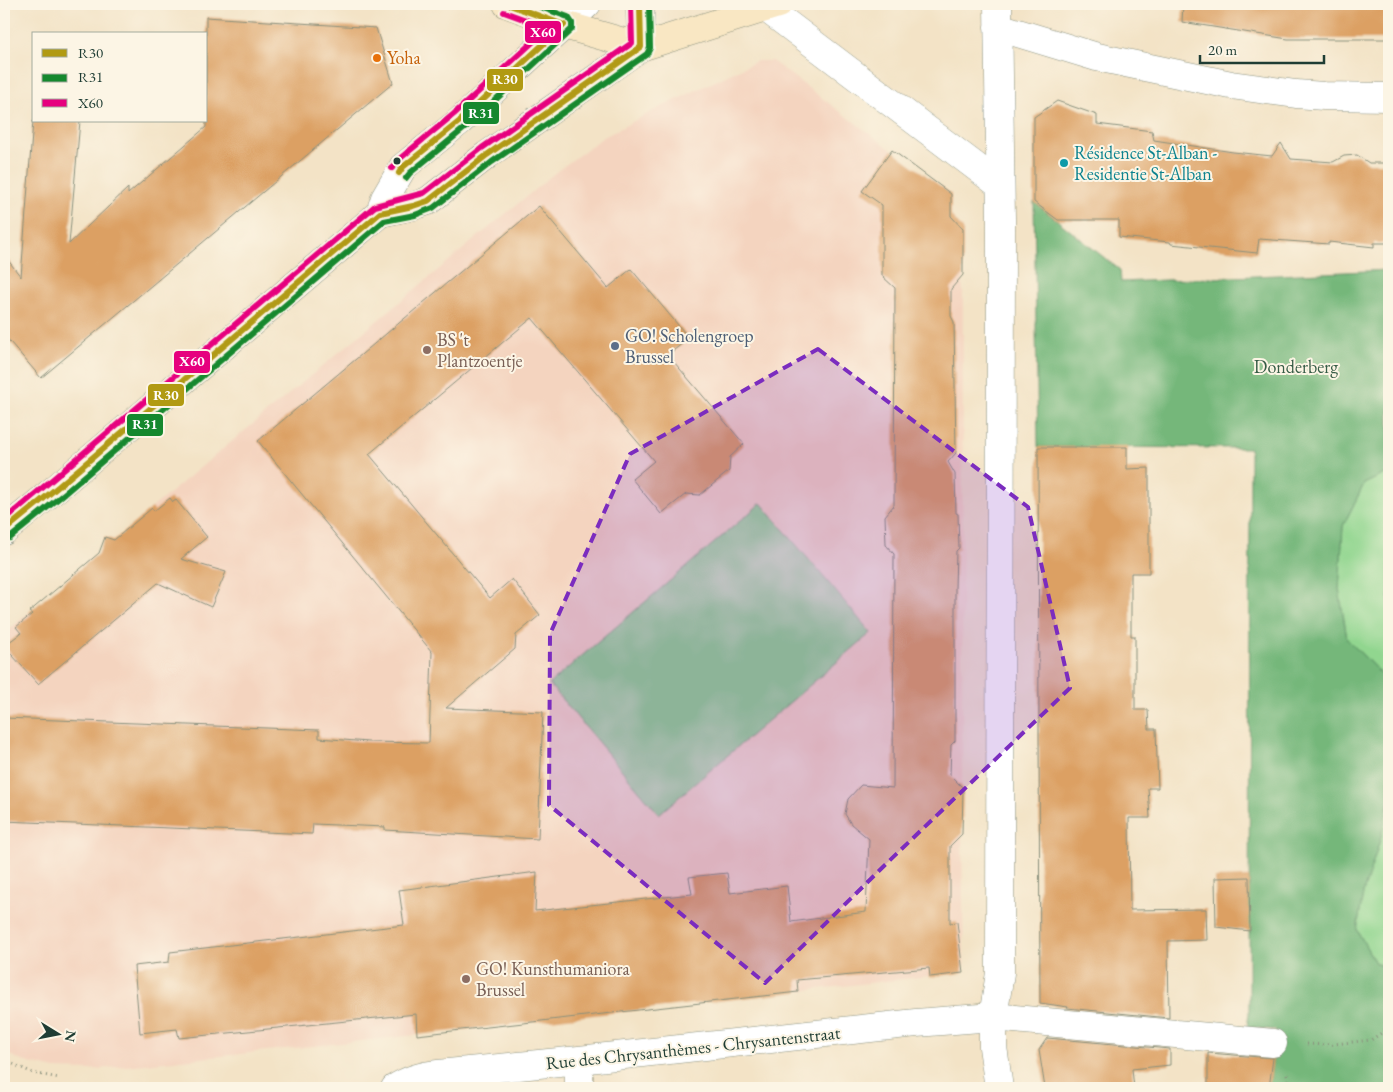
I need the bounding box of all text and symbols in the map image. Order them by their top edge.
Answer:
line badge: X60 [524,20,562,44]
text: X60 [529,23,556,41]
legend [32,32,208,122]
scale bar [1200,32,1324,64]
text: 20 m [1208,40,1237,59]
text: R30 [78,43,103,62]
place label: Yoha [387,46,422,69]
marker: Yoha [371,52,383,64]
text: R31 [78,67,103,86]
line badge: R30 [486,68,524,92]
text: R30 [492,70,518,88]
text: X60 [77,93,103,112]
line badge: R31 [462,101,500,125]
text: R31 [468,104,494,122]
place label: Résidence St-Alban - Residentie St-Alban [1074,141,1217,185]
unlabelled marker [392,156,402,166]
marker: Résidence St-Alban - Residentie St-Alban [1058,157,1070,169]
place label: GO! Scholengroep Brussel [625,324,754,368]
place label: BS 't Plantzoentje [437,328,523,372]
marker: GO! Scholengroep Brussel [609,340,621,352]
marker: BS 't Plantzoentje [421,344,433,356]
line badge: X60 [173,350,211,374]
text: X60 [178,352,205,370]
park label: Donderberg [1254,355,1338,378]
line badge: R30 [147,383,185,407]
text: R30 [153,386,179,404]
line badge: R31 [126,413,164,437]
text: R31 [132,415,158,433]
place label: GO! Kunsthumaniora Brussel [476,957,630,1001]
marker: GO! Kunsthumaniora Brussel [460,973,472,985]
north arrow [32,1010,82,1060]
street label: Rue des Chrysanthèmes - Chrysantenstraat [545,1021,842,1074]
text: N [61,1029,81,1044]

